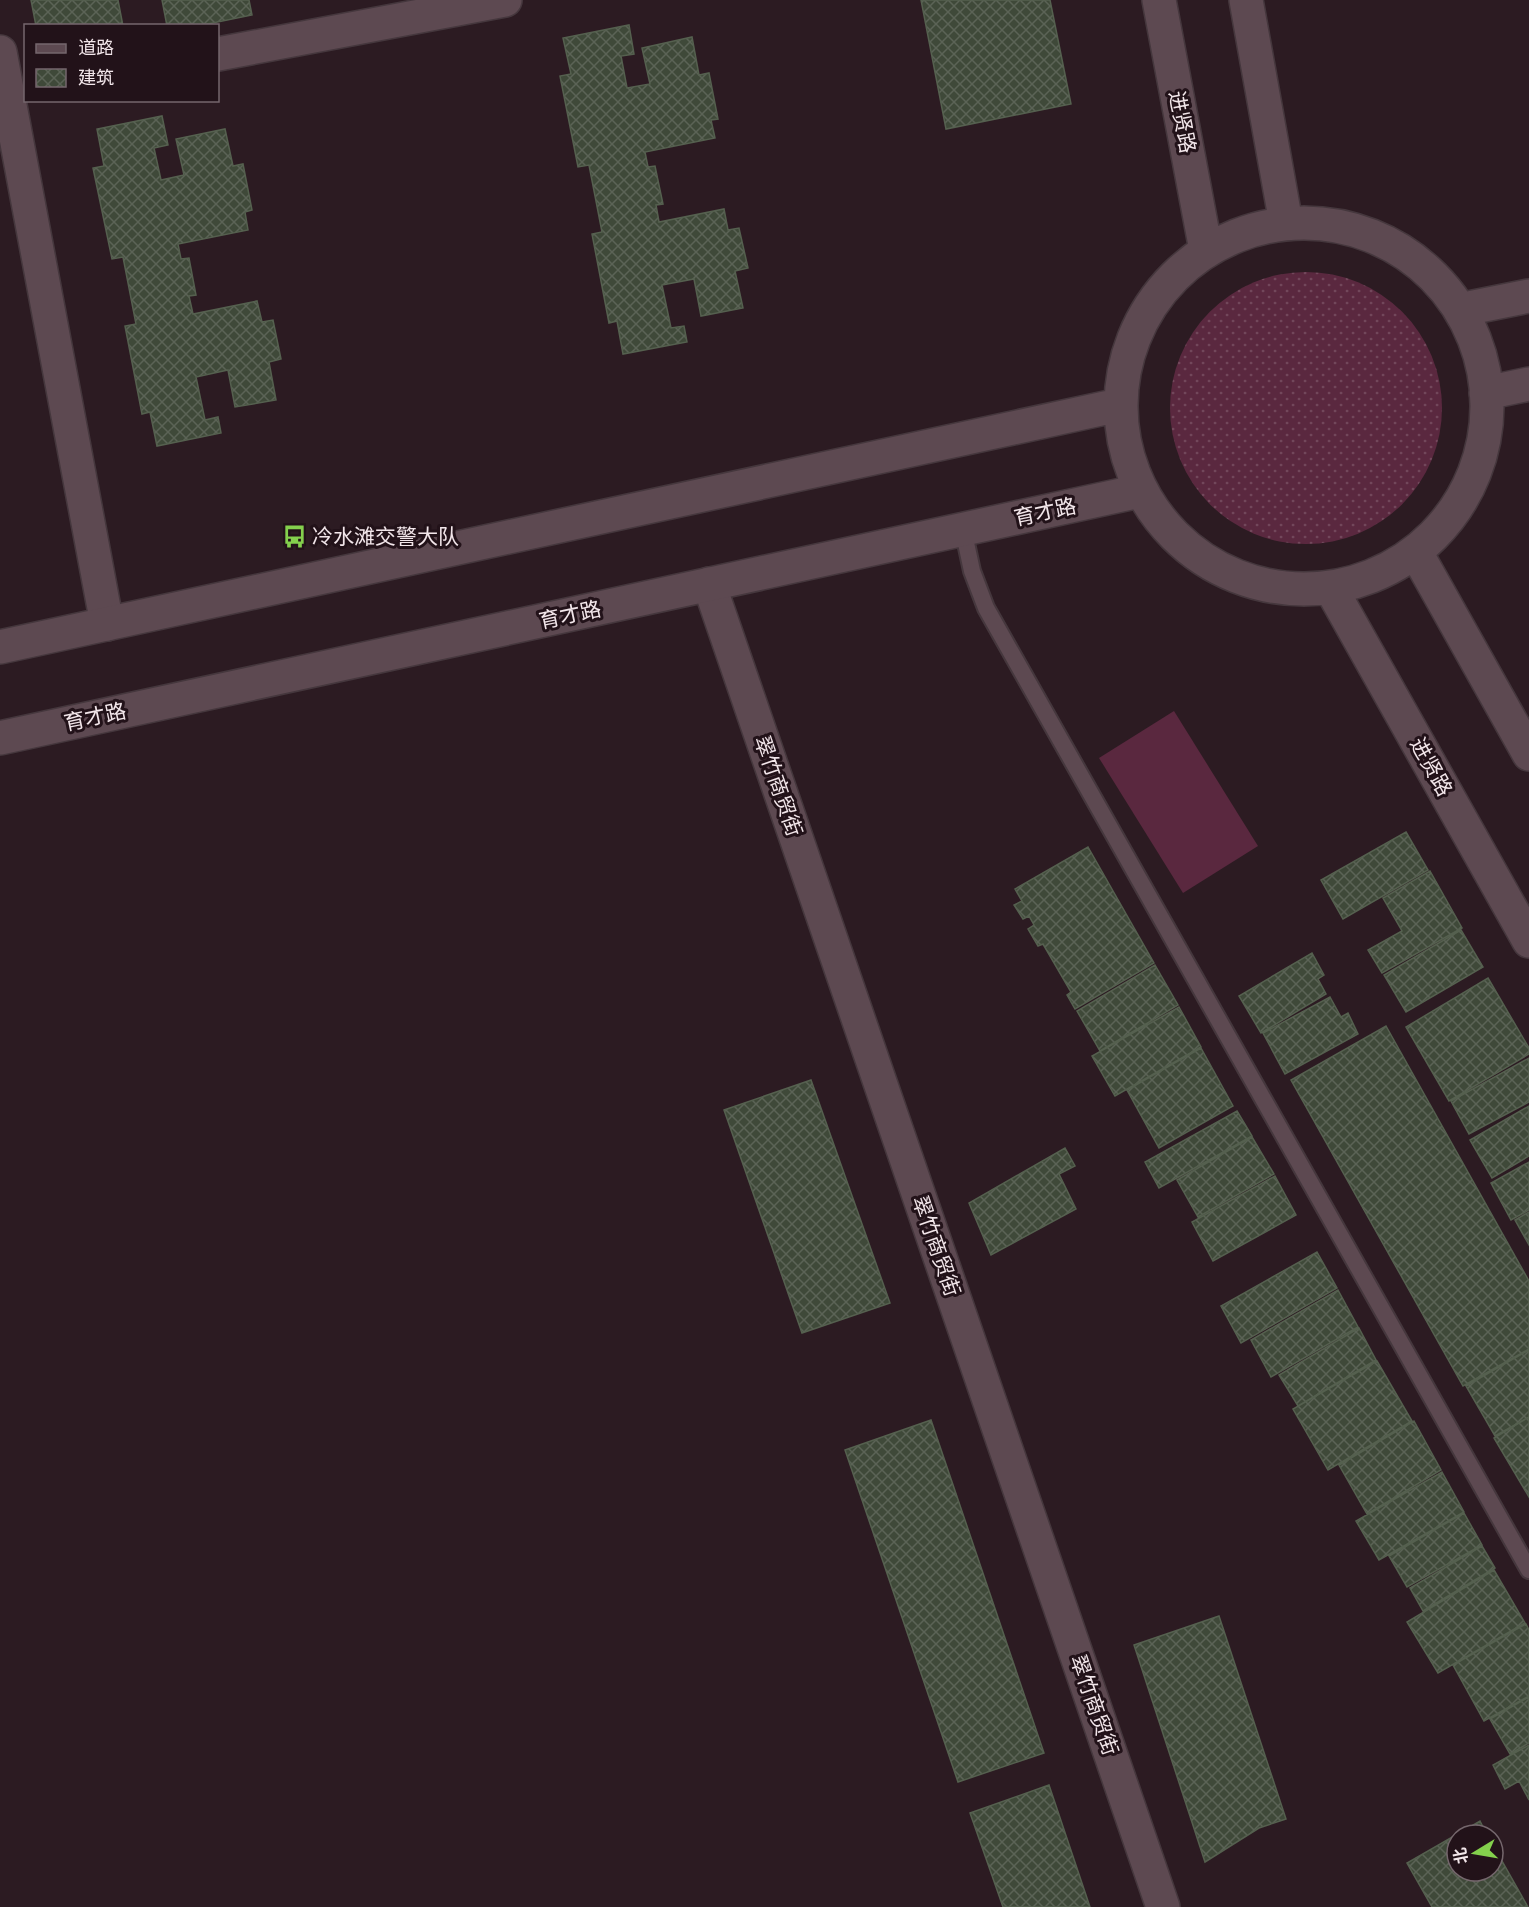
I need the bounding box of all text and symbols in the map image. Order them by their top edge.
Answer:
legend [24,24,219,102]
text: 道路 [78,37,114,59]
text: 建筑 [78,67,114,89]
street label: 进贤路 [1163,89,1201,155]
street label: 育才路 [1011,493,1079,531]
bus stop icon: 冷水滩交警大队 [281,524,307,550]
place label: 冷水滩交警大队 [312,524,459,550]
street label: 育才路 [536,596,604,634]
street label: 育才路 [61,698,129,736]
street label: 翠竹商贸街 [749,732,807,840]
street label: 进贤路 [1404,733,1458,801]
street label: 翠竹商贸街 [907,1192,965,1300]
street label: 翠竹商贸街 [1065,1651,1123,1759]
north arrow [1445,1823,1505,1883]
text: 北 [1450,1846,1472,1865]

